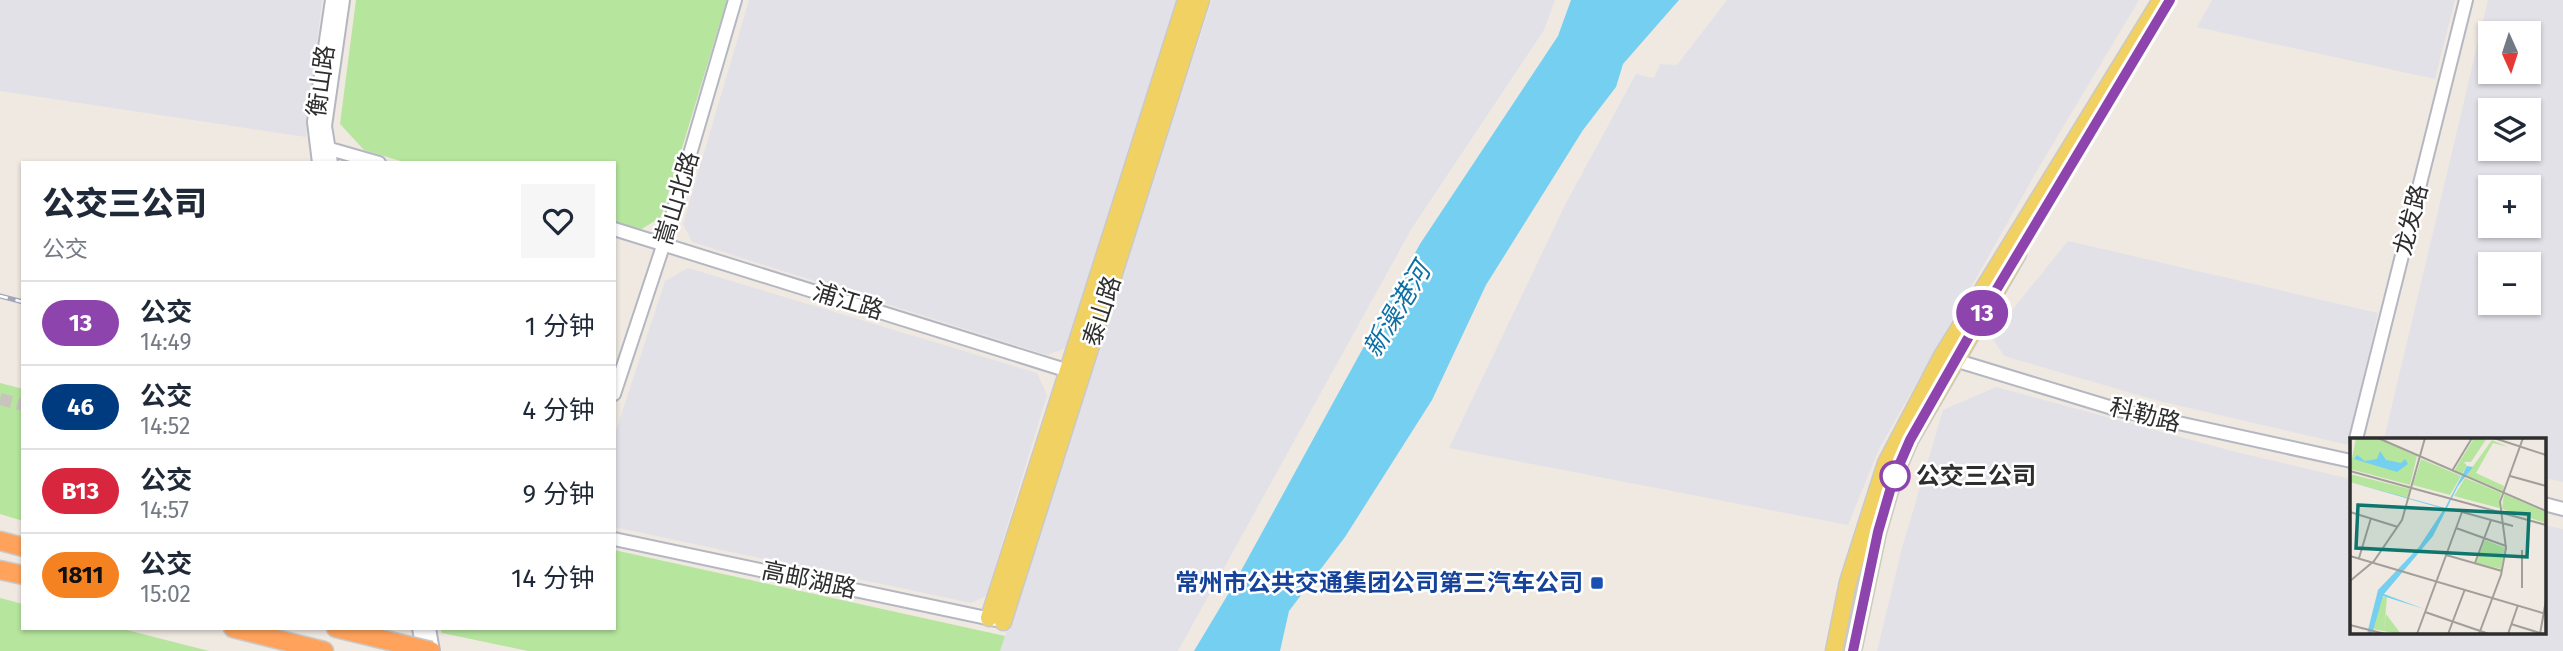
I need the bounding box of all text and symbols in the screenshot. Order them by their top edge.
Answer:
north arrow [2478,21,2541,84]
map controls [2478,21,2541,315]
street label: 衡山路 [302,43,340,119]
button: layers [2478,98,2541,161]
street label: 嵩山北路 [650,148,704,248]
button: + [2478,175,2541,238]
street label: 龙发路 [2389,182,2433,258]
text: 公交三公司 [42,184,207,224]
button: heart [521,184,595,258]
text: 公交 [42,235,88,263]
button: − [2478,252,2541,315]
water label: 新澡港河 [1357,253,1440,363]
street label: 泰山路 [1078,272,1126,350]
street label: 浦江路 [809,277,887,325]
line badge: 13 [1951,290,2014,336]
text: 公交 [140,297,192,328]
text: 13 [1970,299,1994,327]
text: 13 [69,309,92,337]
text: 1 分钟 [525,311,595,342]
text: 14:49 [140,328,191,356]
text: 公交 [140,381,192,412]
text: 46 [67,393,94,421]
street label: 科勒路 [2107,393,2183,437]
text: 4 分钟 [522,395,595,426]
text: 14:52 [140,412,190,440]
inset map [2350,438,2546,634]
marker: 公交三公司 [1880,461,1910,491]
place label: 公交三公司 [1916,462,2036,490]
text: 公交 [140,465,192,496]
text: B13 [62,477,99,505]
text: 9 分钟 [522,479,595,510]
text: 14:57 [140,496,189,524]
text: 公交 [140,549,192,580]
street label: 高邮湖路 [759,556,859,604]
text: 1811 [57,561,104,589]
text: 14 分钟 [511,563,595,594]
place label: 常州市公共交通集团公司第三汽车公司 [1175,569,1583,597]
marker: 常州市公共交通集团公司第三汽车公司 [1589,575,1605,591]
text: 15:02 [140,580,191,608]

